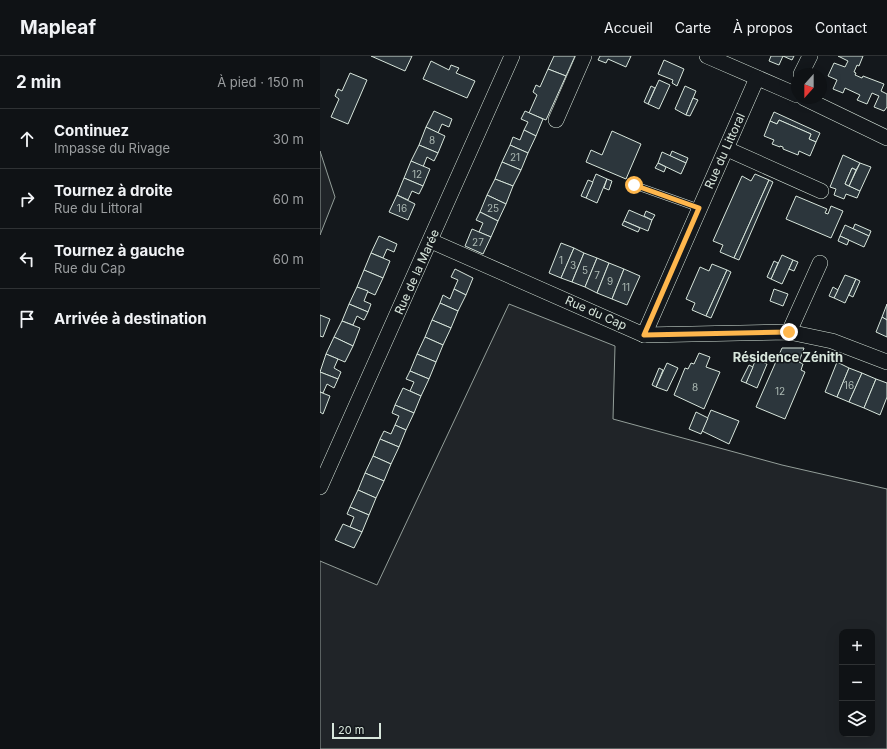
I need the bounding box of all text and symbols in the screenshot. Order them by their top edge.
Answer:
text: Mapleaf [20,16,96,39]
text: Accueil [604,19,653,36]
text: Carte [675,19,711,36]
text: À propos [733,19,793,36]
text: Contact [815,19,867,36]
north arrow [791,68,827,104]
text: 2 min [16,72,61,92]
text: À pied · 150 m [217,74,304,90]
street label: Rue du Littoral [701,111,748,191]
text: Continuez [54,121,129,140]
icon: ahead [16,128,38,150]
text: 30 m [273,131,304,147]
house number: 8 [429,134,435,146]
text: Impasse du Rivage [54,140,170,156]
house number: 21 [510,151,520,163]
house number: 12 [412,168,422,180]
route start [625,176,643,194]
text: Tournez à droite [54,181,173,200]
icon: right [16,188,38,210]
text: 60 m [273,191,304,207]
text: Rue du Littoral [54,200,142,216]
house number: 16 [397,202,407,214]
house number: 25 [487,202,499,214]
street label: Rue de la Marée [391,227,442,317]
house number: 27 [472,236,484,248]
text: Tournez à gauche [54,241,185,260]
icon: left [16,248,38,270]
text: 60 m [273,251,304,267]
house number: 1 [559,254,563,266]
house number: 3 [570,259,576,271]
text: Rue du Cap [54,260,125,276]
house number: 5 [582,264,588,276]
house number: 7 [594,269,600,281]
house number: 9 [607,275,613,287]
house number: 11 [622,281,630,293]
street label: Rue du Cap [563,292,629,333]
icon: arrive [16,308,38,330]
text: Arrivée à destination [54,309,207,328]
route end [780,323,798,341]
district label: Résidence Zénith [733,349,843,365]
house number: 16 [844,379,854,391]
house number: 8 [692,381,698,393]
house number: 12 [775,385,785,397]
map controls [839,629,875,737]
button: + [839,629,875,665]
button: − [839,665,875,701]
button: layers [839,701,875,737]
scale bar [332,721,381,740]
text: 20 m [338,723,364,737]

